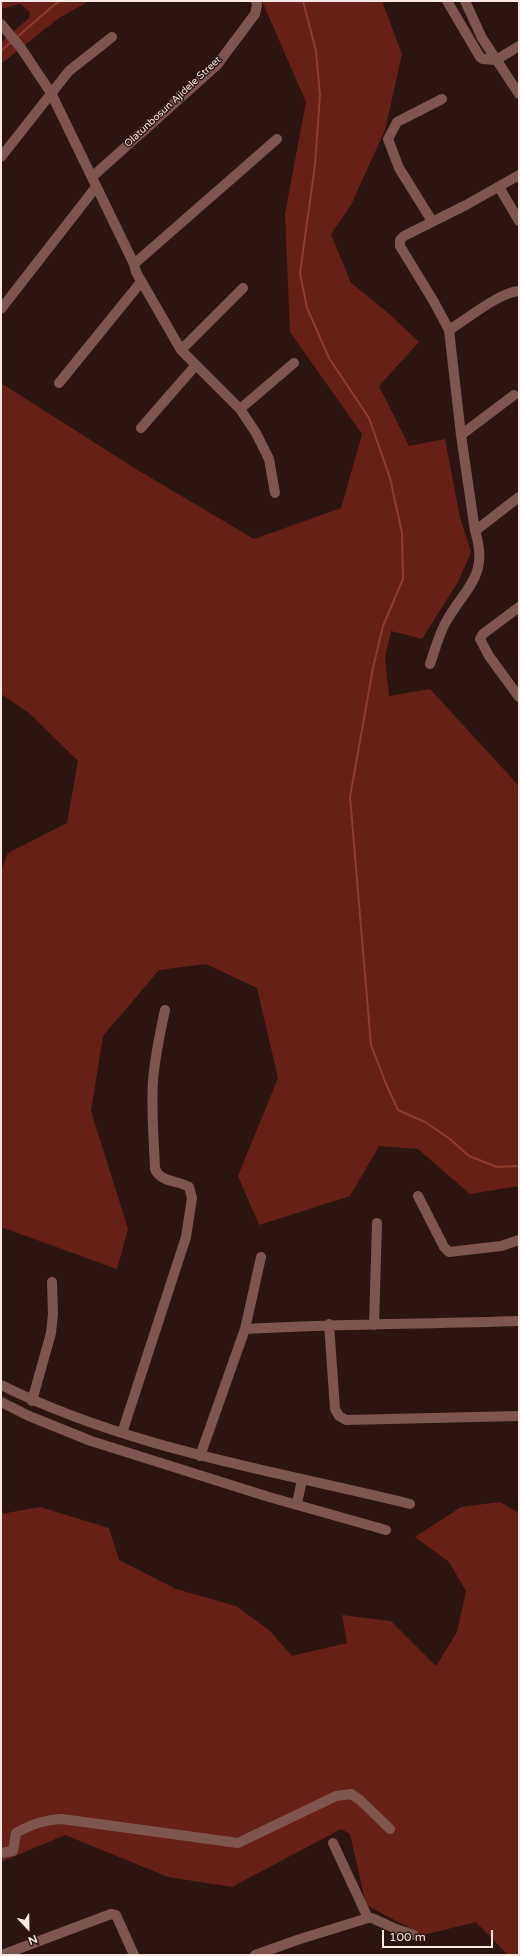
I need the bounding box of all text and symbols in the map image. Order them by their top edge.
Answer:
street label: Olatunbosun Ajidele Street [122,54,224,150]
north arrow [8,1908,48,1948]
scale bar [384,1922,495,1948]
text: 100 m [389,1930,426,1944]
text: N [26,1932,39,1947]

